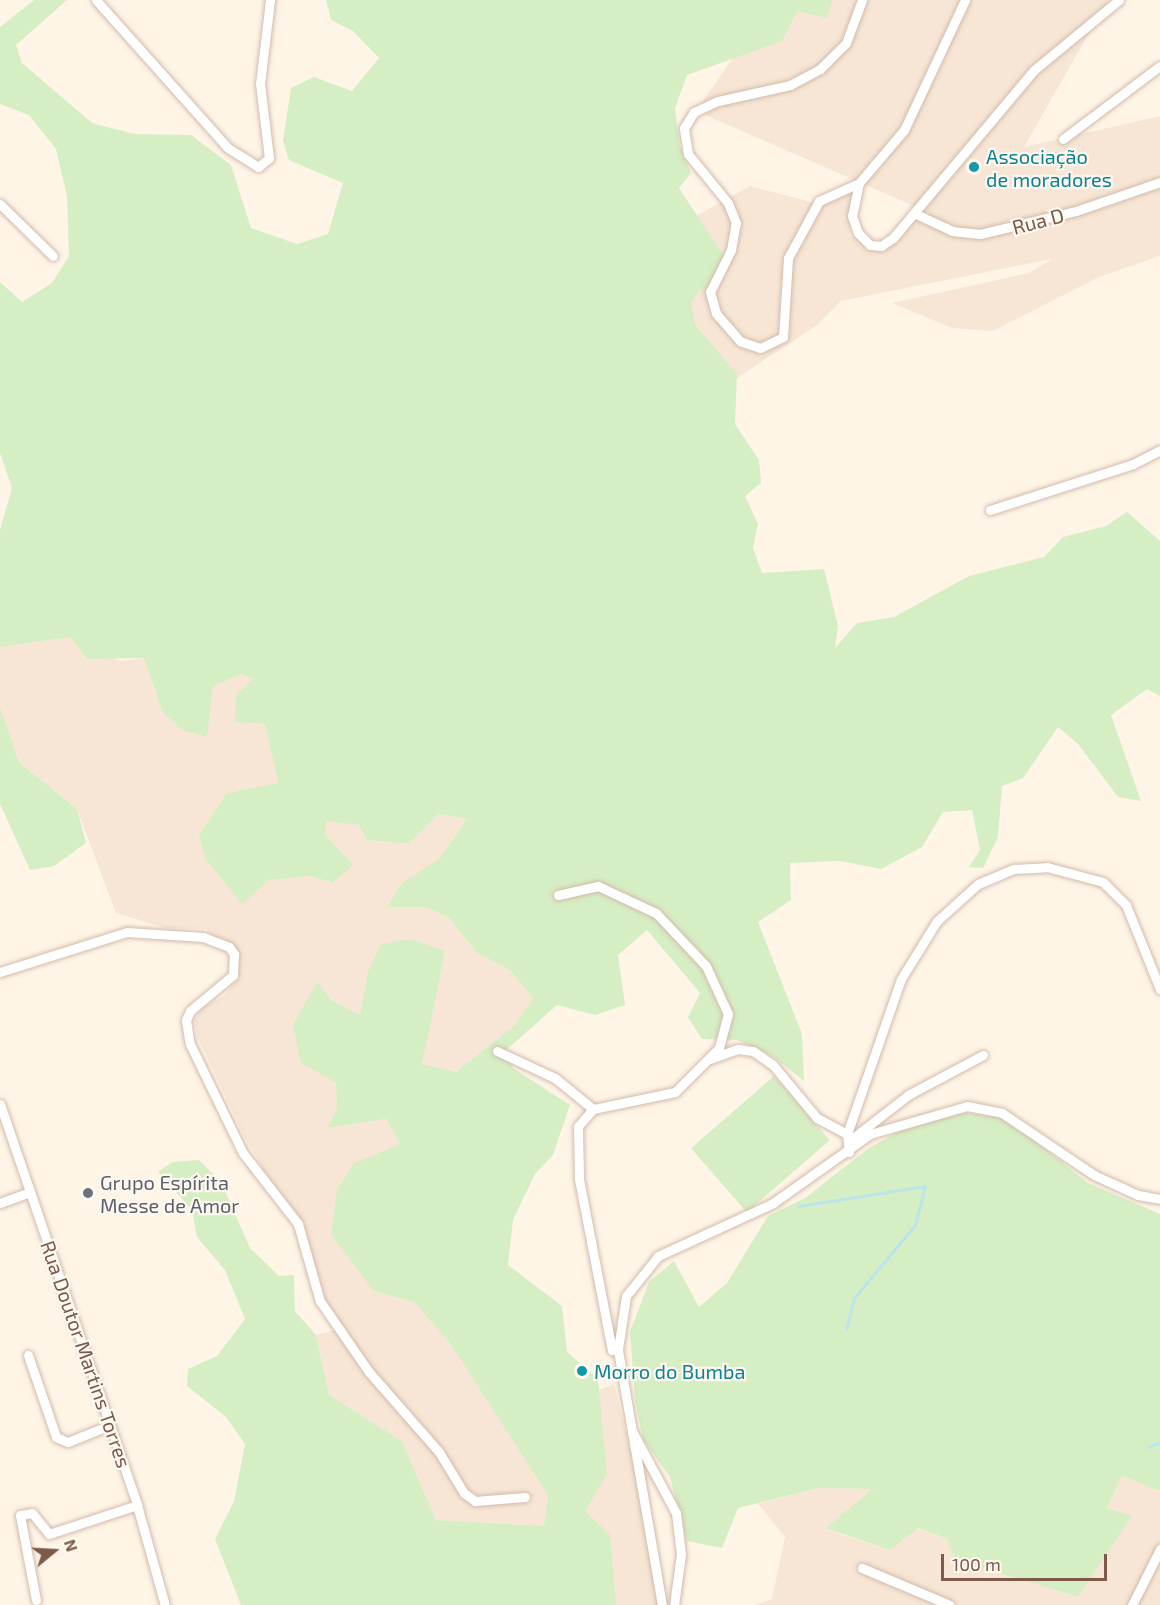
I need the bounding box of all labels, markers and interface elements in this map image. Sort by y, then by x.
place label: Associação de moradores [986,144,1112,191]
marker: Associação de moradores [967,160,981,174]
street label: Rua D [1010,203,1066,239]
place label: Grupo Espírita Messe de Amor [100,1170,240,1217]
marker: Grupo Espírita Messe de Amor [81,1186,95,1200]
street label: Rua Doutor Martins Torres [36,1237,136,1471]
place label: Morro do Bumba [594,1359,745,1383]
marker: Morro do Bumba [575,1364,589,1378]
north arrow [24,1521,84,1581]
text: N [61,1537,82,1554]
scale bar [944,1542,1110,1580]
text: 100 m [952,1553,1001,1575]

